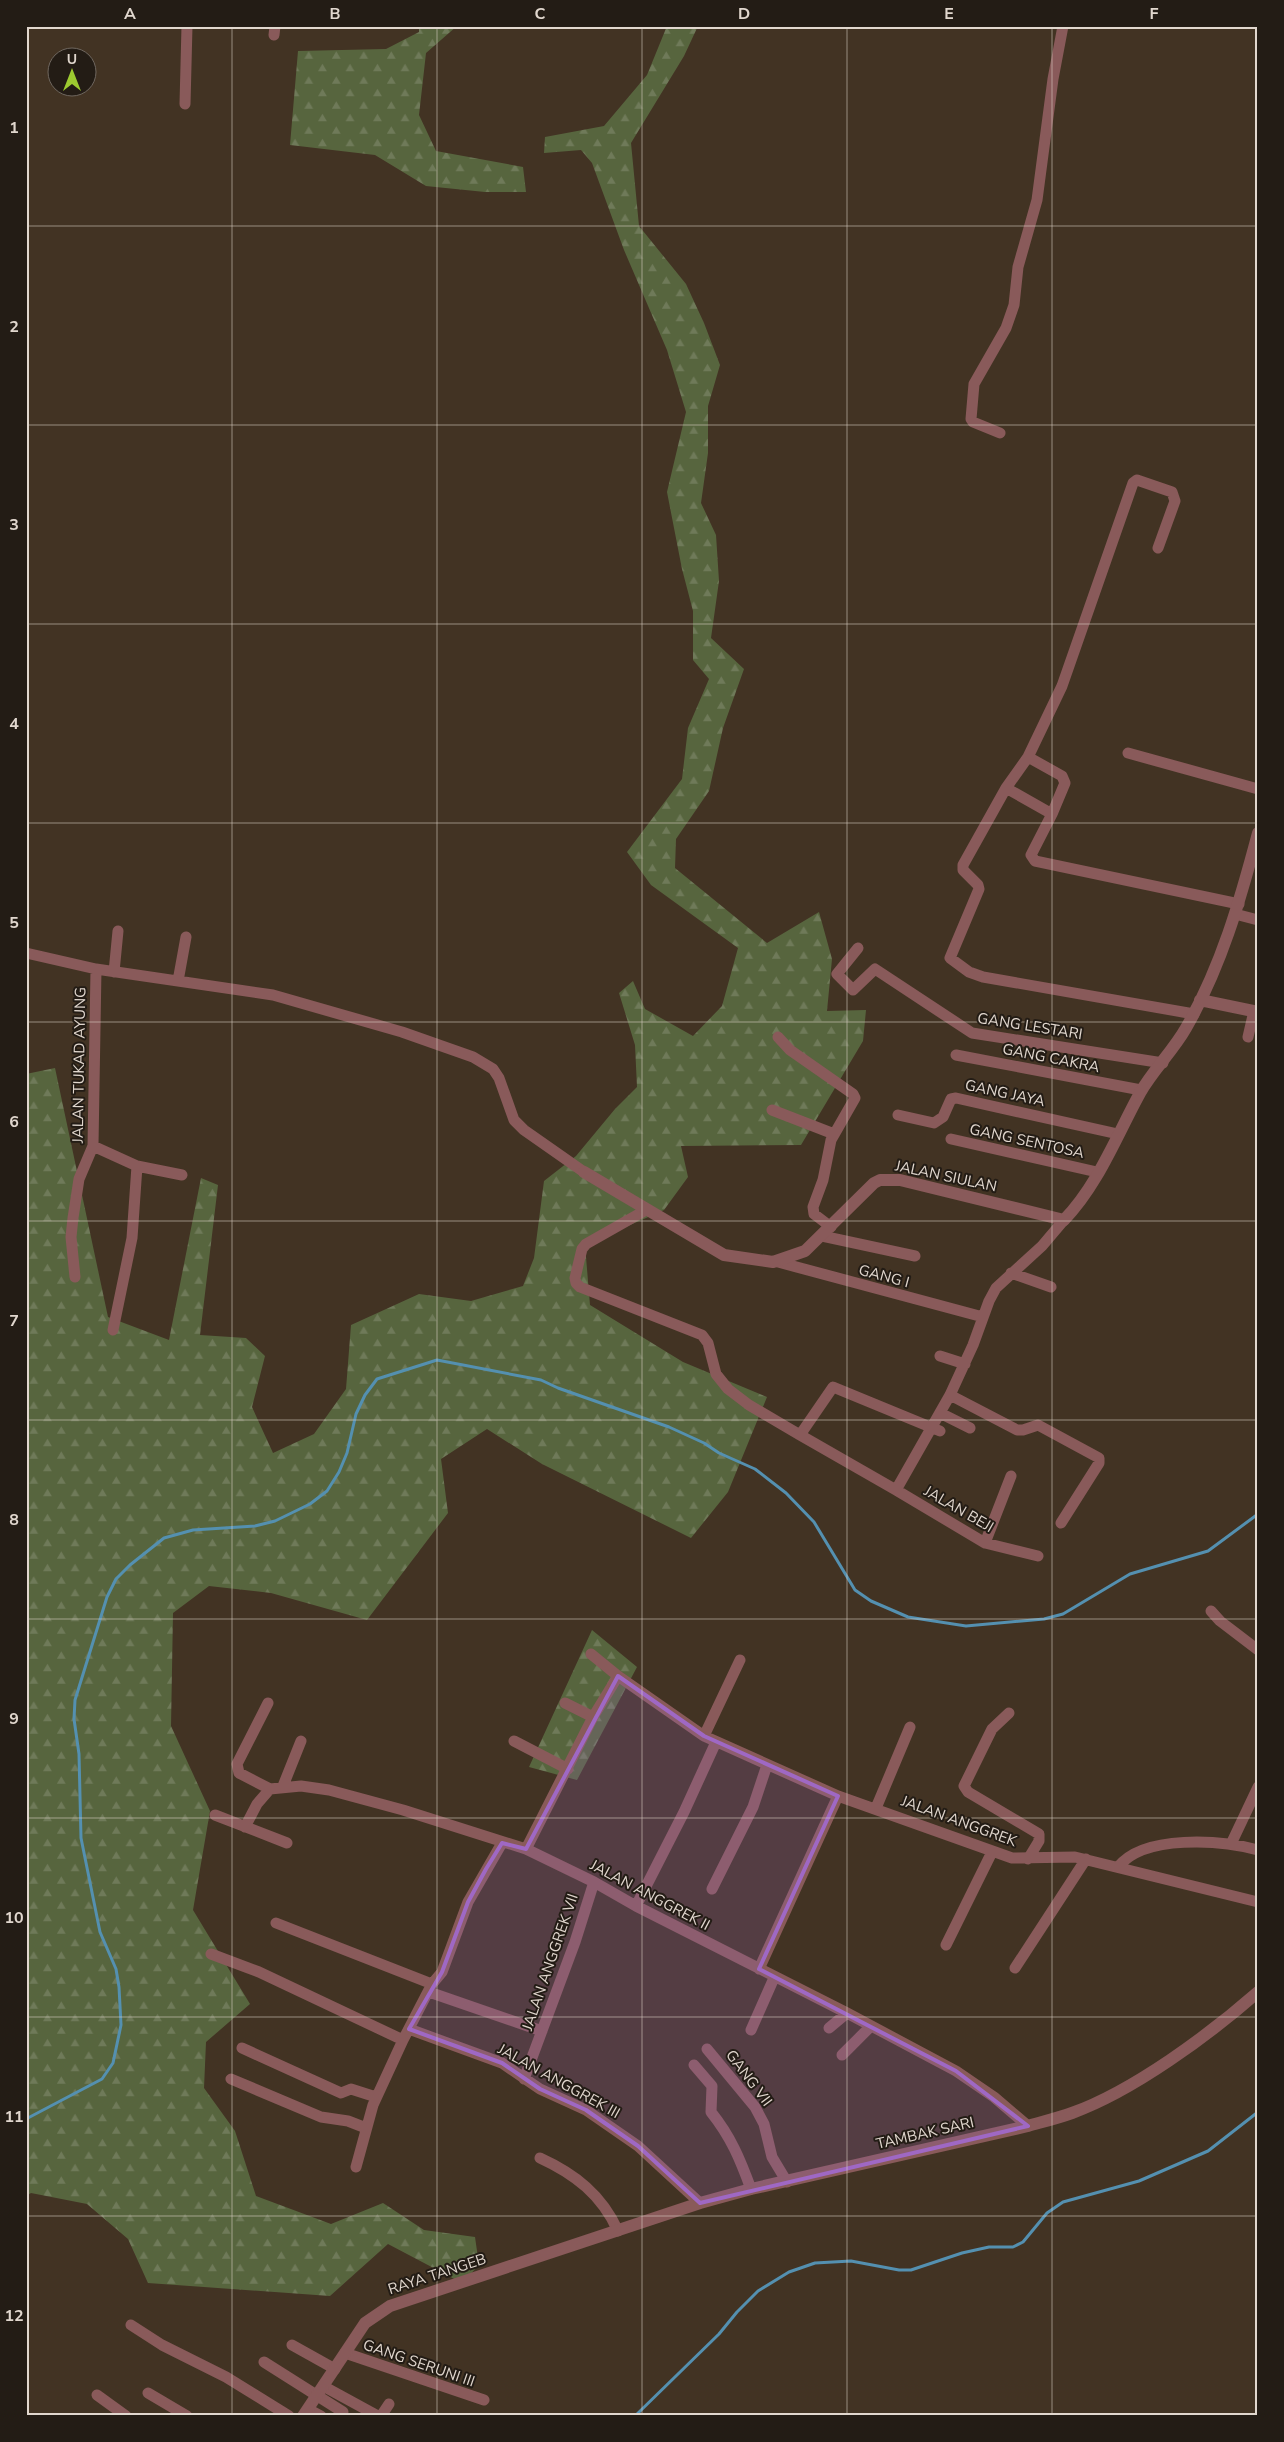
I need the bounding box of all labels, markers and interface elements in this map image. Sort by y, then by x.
text: A [124,3,136,25]
text: B [329,3,341,25]
text: C [535,3,546,25]
text: D [738,3,750,25]
text: E [944,3,954,25]
text: F [1150,3,1159,25]
north arrow [48,48,98,98]
text: U [67,50,77,69]
text: 1 [9,117,19,139]
text: 2 [9,316,19,338]
text: 3 [9,514,19,536]
text: 4 [9,713,19,735]
text: 5 [9,912,19,934]
street label: JALAN TUKAD AYUNG [68,987,90,1144]
street label: GANG LESTARI [976,1008,1084,1044]
street label: GANG CAKRA [1001,1039,1101,1077]
street label: GANG JAYA [963,1075,1047,1111]
text: 6 [9,1111,19,1133]
street label: GANG SENTOSA [968,1119,1086,1163]
street label: JALAN SIULAN [892,1155,999,1197]
street label: GANG I [857,1260,911,1292]
text: 7 [9,1310,19,1332]
street label: JALAN BEJI [920,1481,997,1537]
text: 8 [9,1509,19,1531]
text: 9 [9,1708,19,1730]
street label: JALAN ANGGREK [898,1790,1020,1851]
street label: JALAN ANGGREK II [586,1854,713,1935]
street label: JALAN ANGGREK VII [517,1891,583,2034]
text: 10 [4,1907,24,1929]
street label: JALAN ANGGREK III [493,2039,624,2123]
street label: GANG VII [721,2046,777,2110]
text: 11 [4,2106,24,2128]
street label: TAMBAK SARI [874,2112,976,2154]
street label: RAYA TANGEB [385,2249,489,2299]
text: 12 [4,2305,24,2327]
street label: GANG SERUNI III [360,2335,478,2391]

